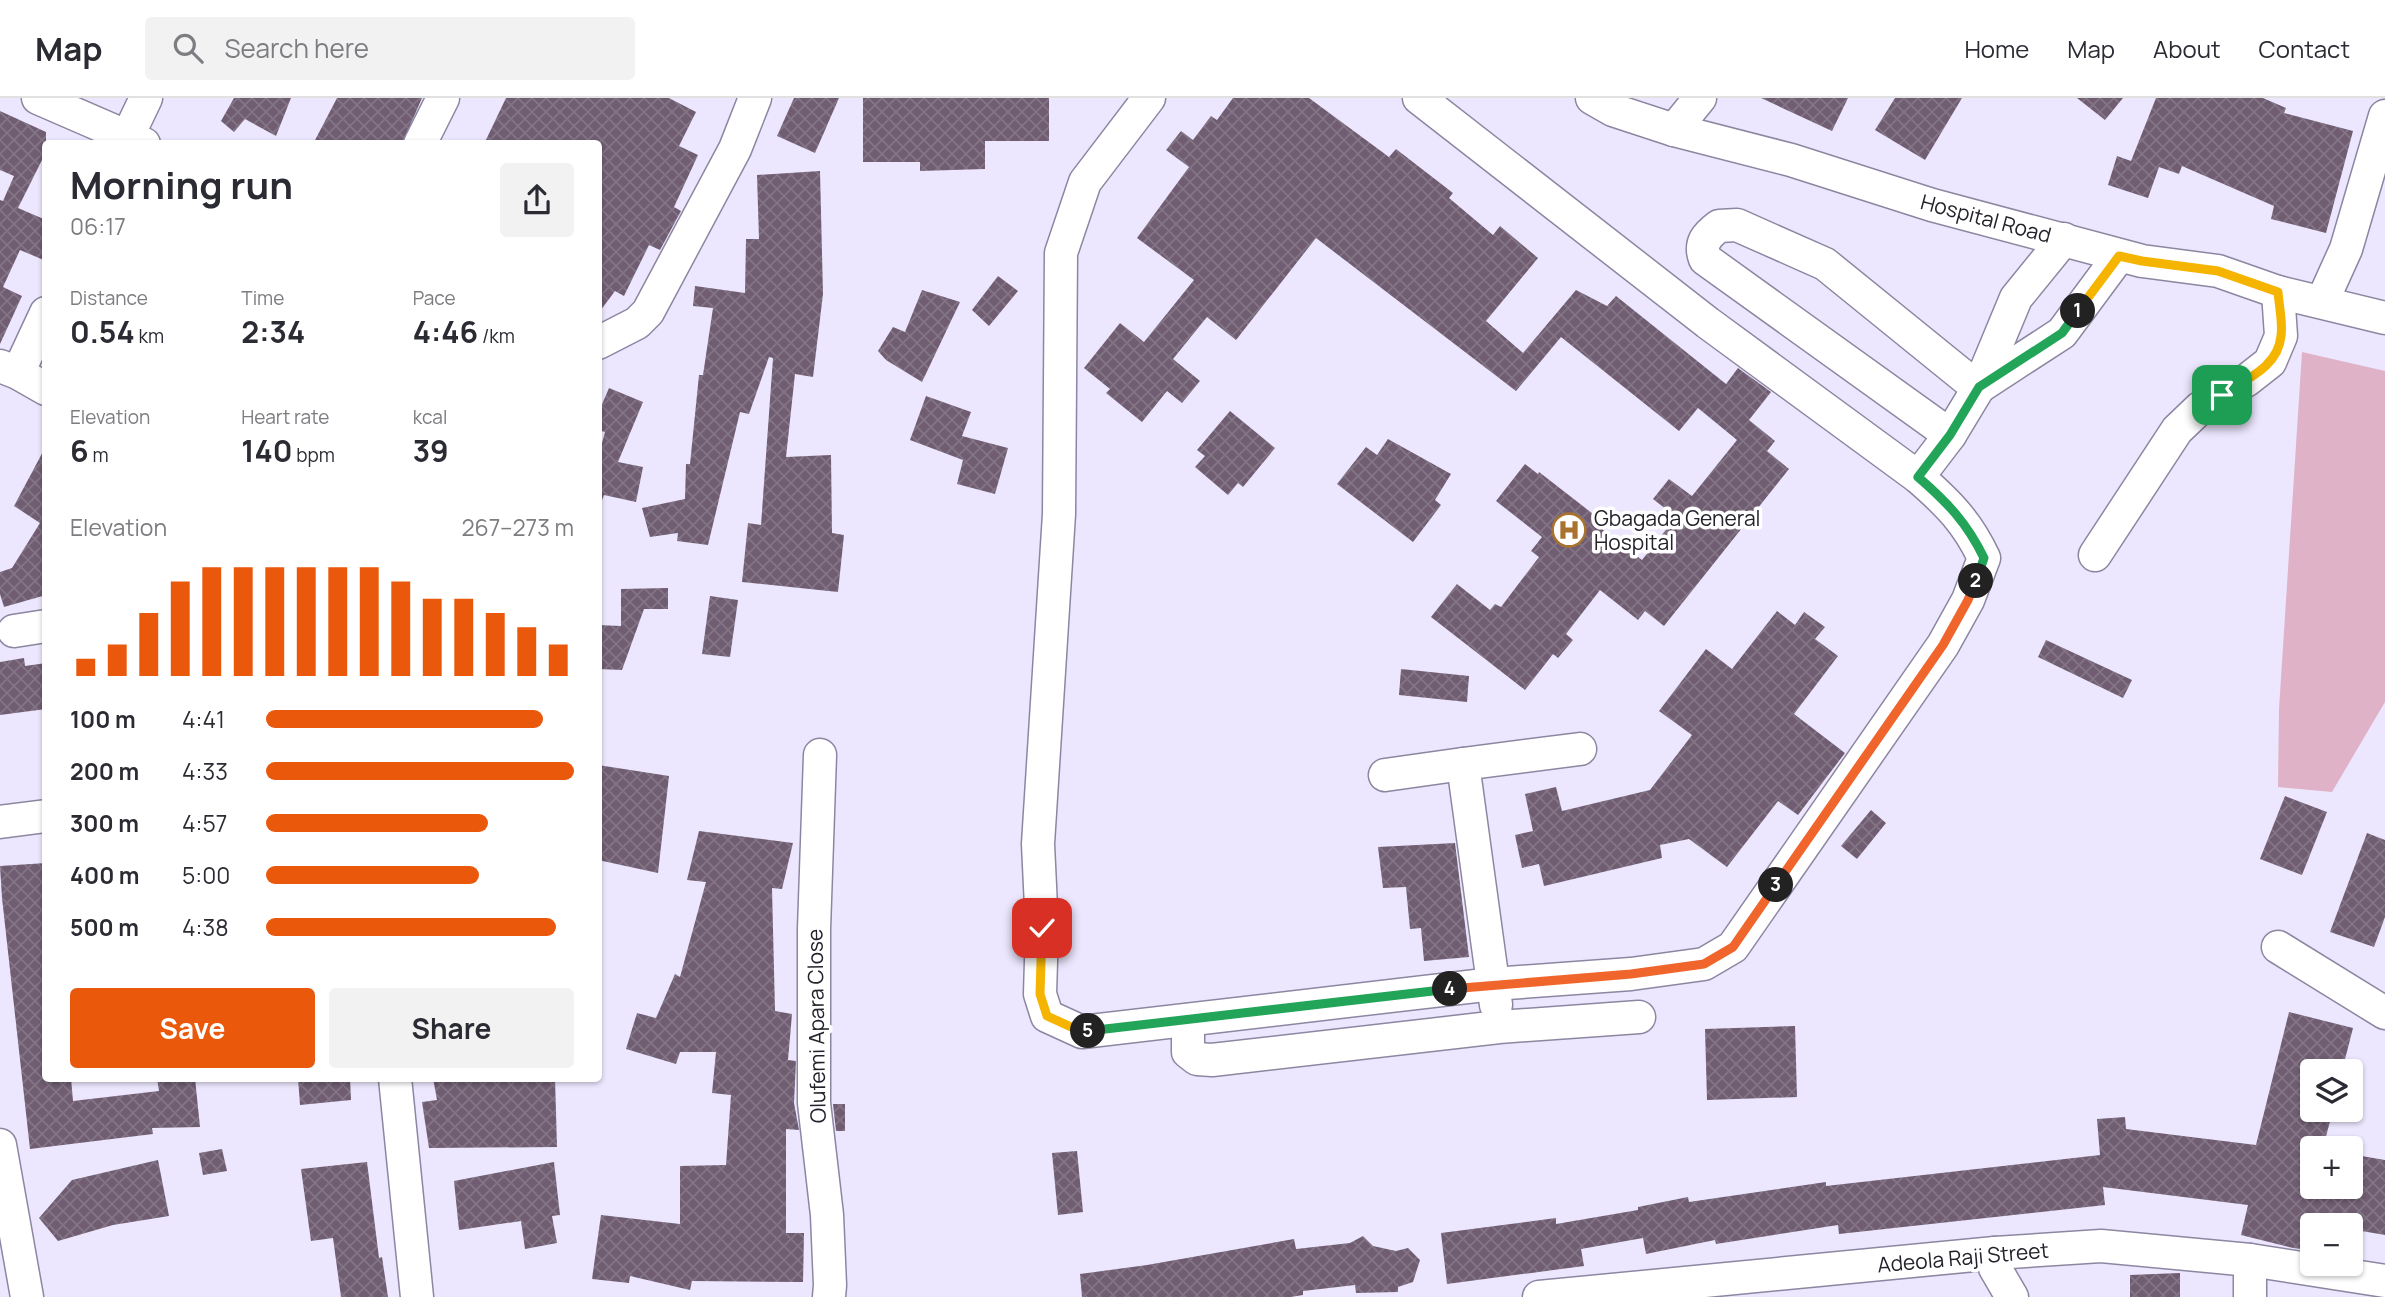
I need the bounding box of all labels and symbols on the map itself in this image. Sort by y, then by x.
street label: Hospital Road [1918,187,2054,249]
pin: 1 [2060,294,2096,328]
pin [2192,365,2252,425]
place label: Gbagada General Hospital [1594,504,1760,556]
hospital icon: Gbagada General Hospital [1550,511,1588,549]
pin: 2 [1958,564,1994,598]
pin: 3 [1758,868,1794,902]
pin [1012,898,1072,958]
street label: Olufemi Apara Close [800,929,832,1123]
pin: 4 [1432,972,1468,1006]
pin: 5 [1070,1014,1106,1048]
street label: Adeola Raji Street [1876,1236,2050,1278]

